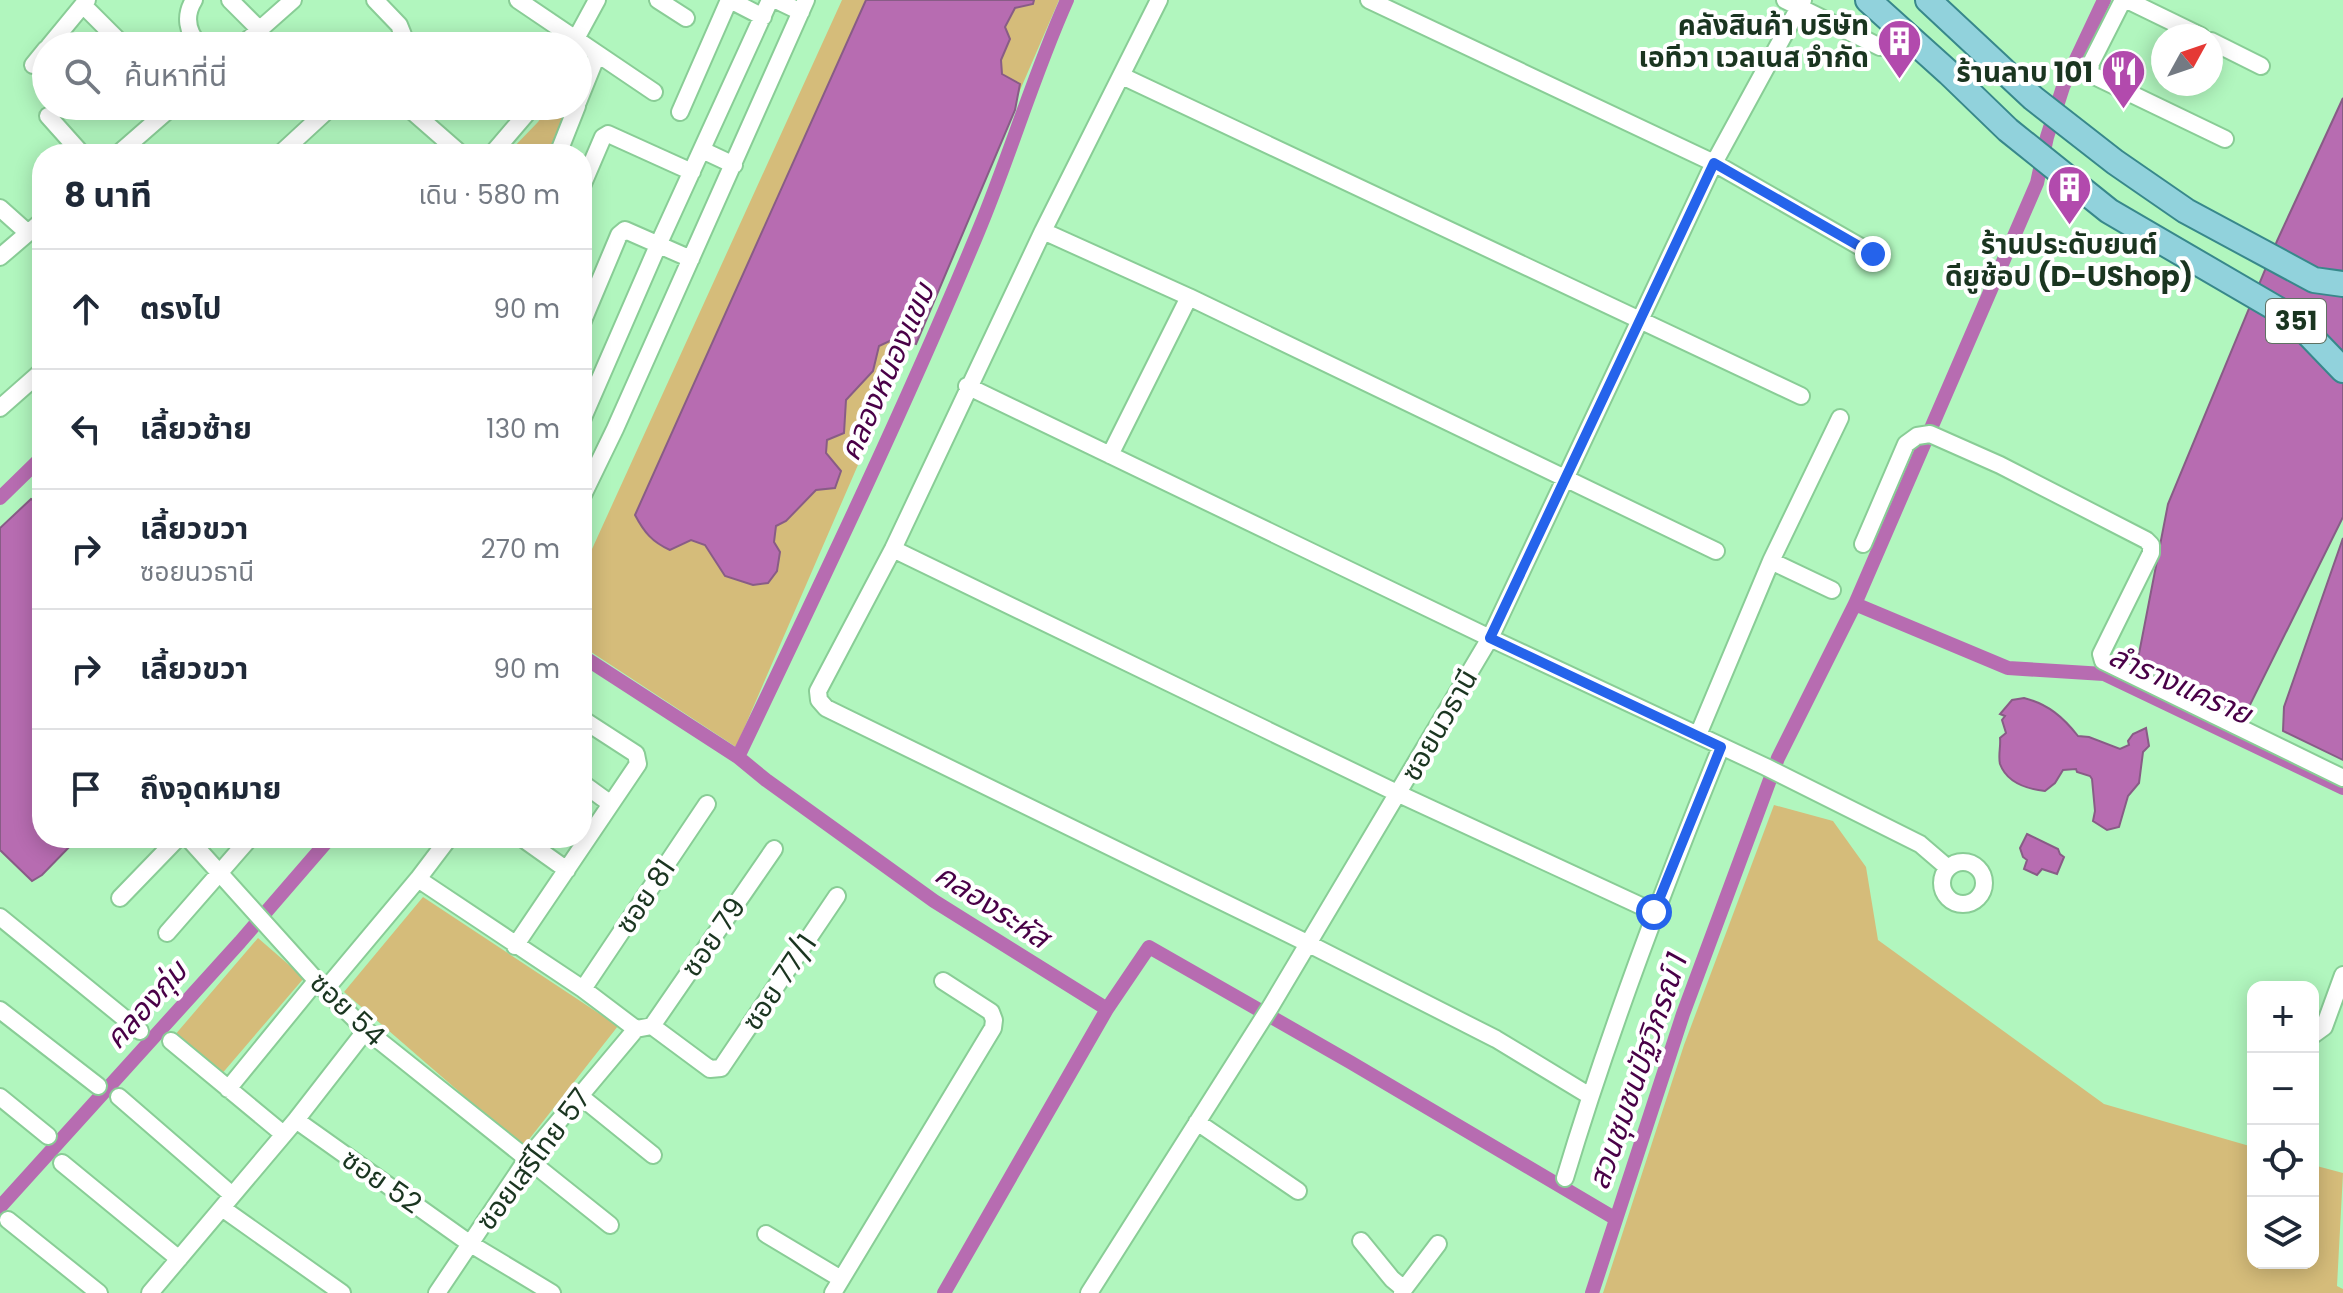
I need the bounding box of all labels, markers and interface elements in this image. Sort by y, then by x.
place label: คลังสินค้า บริษัท เอทีวา เวลเนส จำกัด [1639,6,1869,77]
building icon: คลังสินค้า บริษัท เอทีวา เวลเนส จำกัด [1876,17,1924,80]
north arrow [2151,24,2223,96]
search box [32,32,592,120]
restaurant icon: ร้านลาบ 101 [2100,48,2148,111]
place label: ร้านลาบ 101 [1956,53,2093,92]
icon: search [60,54,104,98]
text: ค้นหาที่นี่ [124,54,227,97]
building icon: ร้านประดับยนต์ ดียูช้อป (D-UShop) [2045,163,2093,226]
text: 8 นาที [64,171,152,219]
text: เดิน · 580 m [418,177,560,213]
place label: ร้านประดับยนต์ ดียูช้อป (D-UShop) [1945,225,2193,296]
route end [1855,236,1891,272]
water label: คลองหนองแขม [828,274,946,467]
icon: ahead [64,287,108,331]
text: ตรงไป [140,287,222,330]
text: 90 m [494,291,560,327]
road number: 351 [2266,299,2326,343]
icon: left [64,407,108,451]
text: เลี้ยวซ้าย [140,407,252,450]
text: 130 m [486,411,560,447]
text: เลี้ยวขวา [140,507,248,550]
icon: right [64,527,108,571]
text: 270 m [481,531,560,567]
text: ซอยนวธานี [140,554,254,590]
water label: ลำรางแคราย [2102,634,2260,736]
icon: right [64,647,108,691]
text: เลี้ยวขวา [140,647,248,690]
text: 90 m [494,651,560,687]
street label: ซอยนวธานี [1392,662,1487,788]
icon: arrive [64,767,108,811]
text: ถึงจุดหมาย [140,767,281,810]
street label: ซอย 81 [606,851,685,941]
water label: คลองระหัส [927,853,1061,961]
street label: ซอย 79 [672,890,755,985]
route start [1636,894,1672,930]
street label: ซอย 77/1 [733,926,826,1038]
water label: สวนชุมชนปัฐวิกรณ์ 1 [1577,947,1698,1195]
water label: คลองกุ่ม [94,949,199,1058]
street label: ซอย 54 [301,964,394,1055]
map controls [2247,981,2319,1269]
button: + [2247,981,2319,1053]
button: − [2247,1053,2319,1125]
street label: ซอยเสรีไทย 57 [467,1080,600,1238]
button: locate [2247,1125,2319,1197]
street label: ซอย 52 [334,1140,430,1223]
button: layers [2247,1197,2319,1269]

